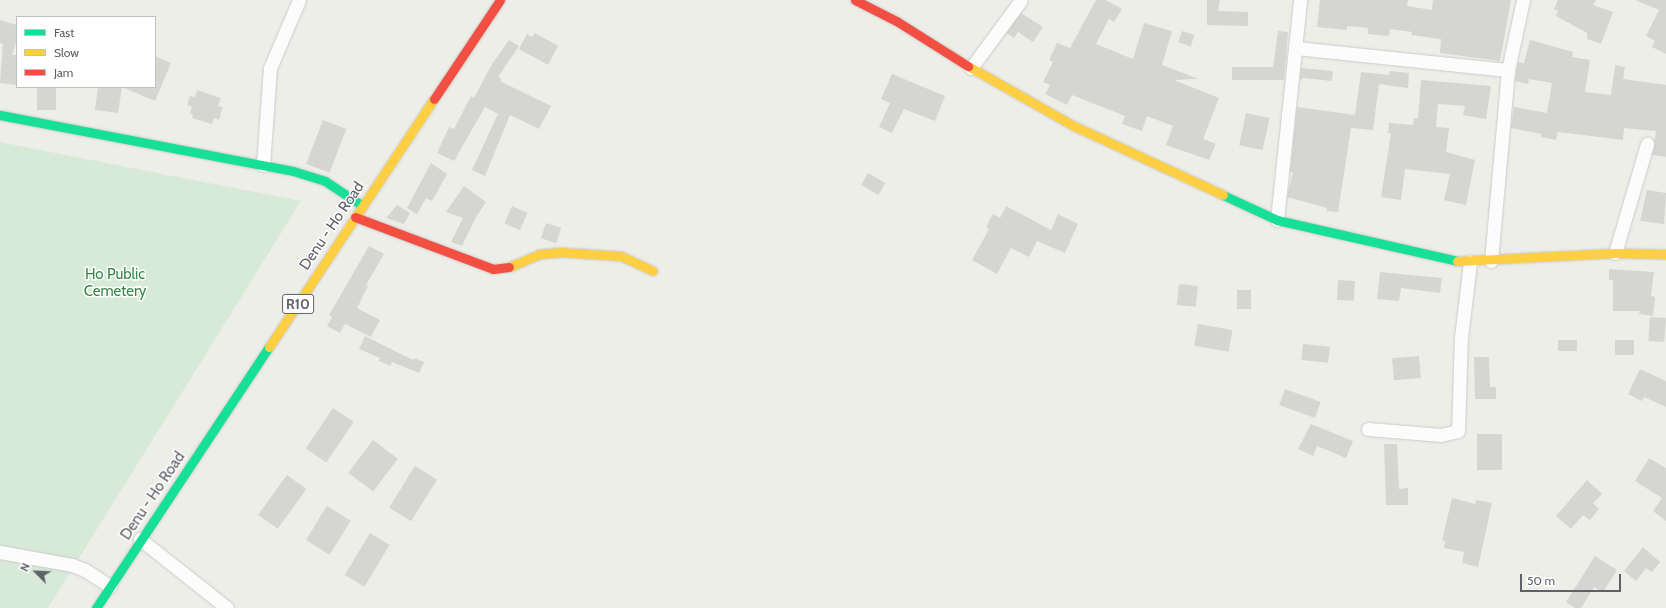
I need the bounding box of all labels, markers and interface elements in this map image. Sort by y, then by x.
legend [16,16,156,88]
text: Fast [54,25,74,40]
text: Slow [54,45,79,60]
text: Jam [54,65,73,80]
street label: Denu - Ho Road [296,179,368,273]
park label: Ho Public Cemetery [84,265,146,300]
road number: R10 [282,292,314,316]
street label: Denu - Ho Road [117,449,189,543]
north arrow [16,552,56,592]
text: N [17,561,33,574]
scale bar [1522,566,1623,592]
text: 50 m [1527,573,1555,588]

